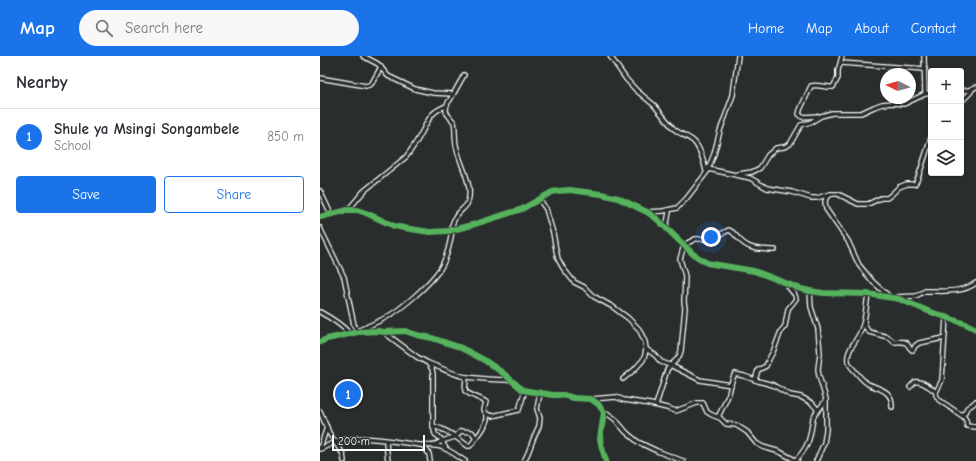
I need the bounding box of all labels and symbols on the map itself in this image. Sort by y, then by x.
north arrow [880,68,916,104]
your location [701,227,721,247]
pin: 1 [335,379,361,409]
scale bar [332,433,425,452]

